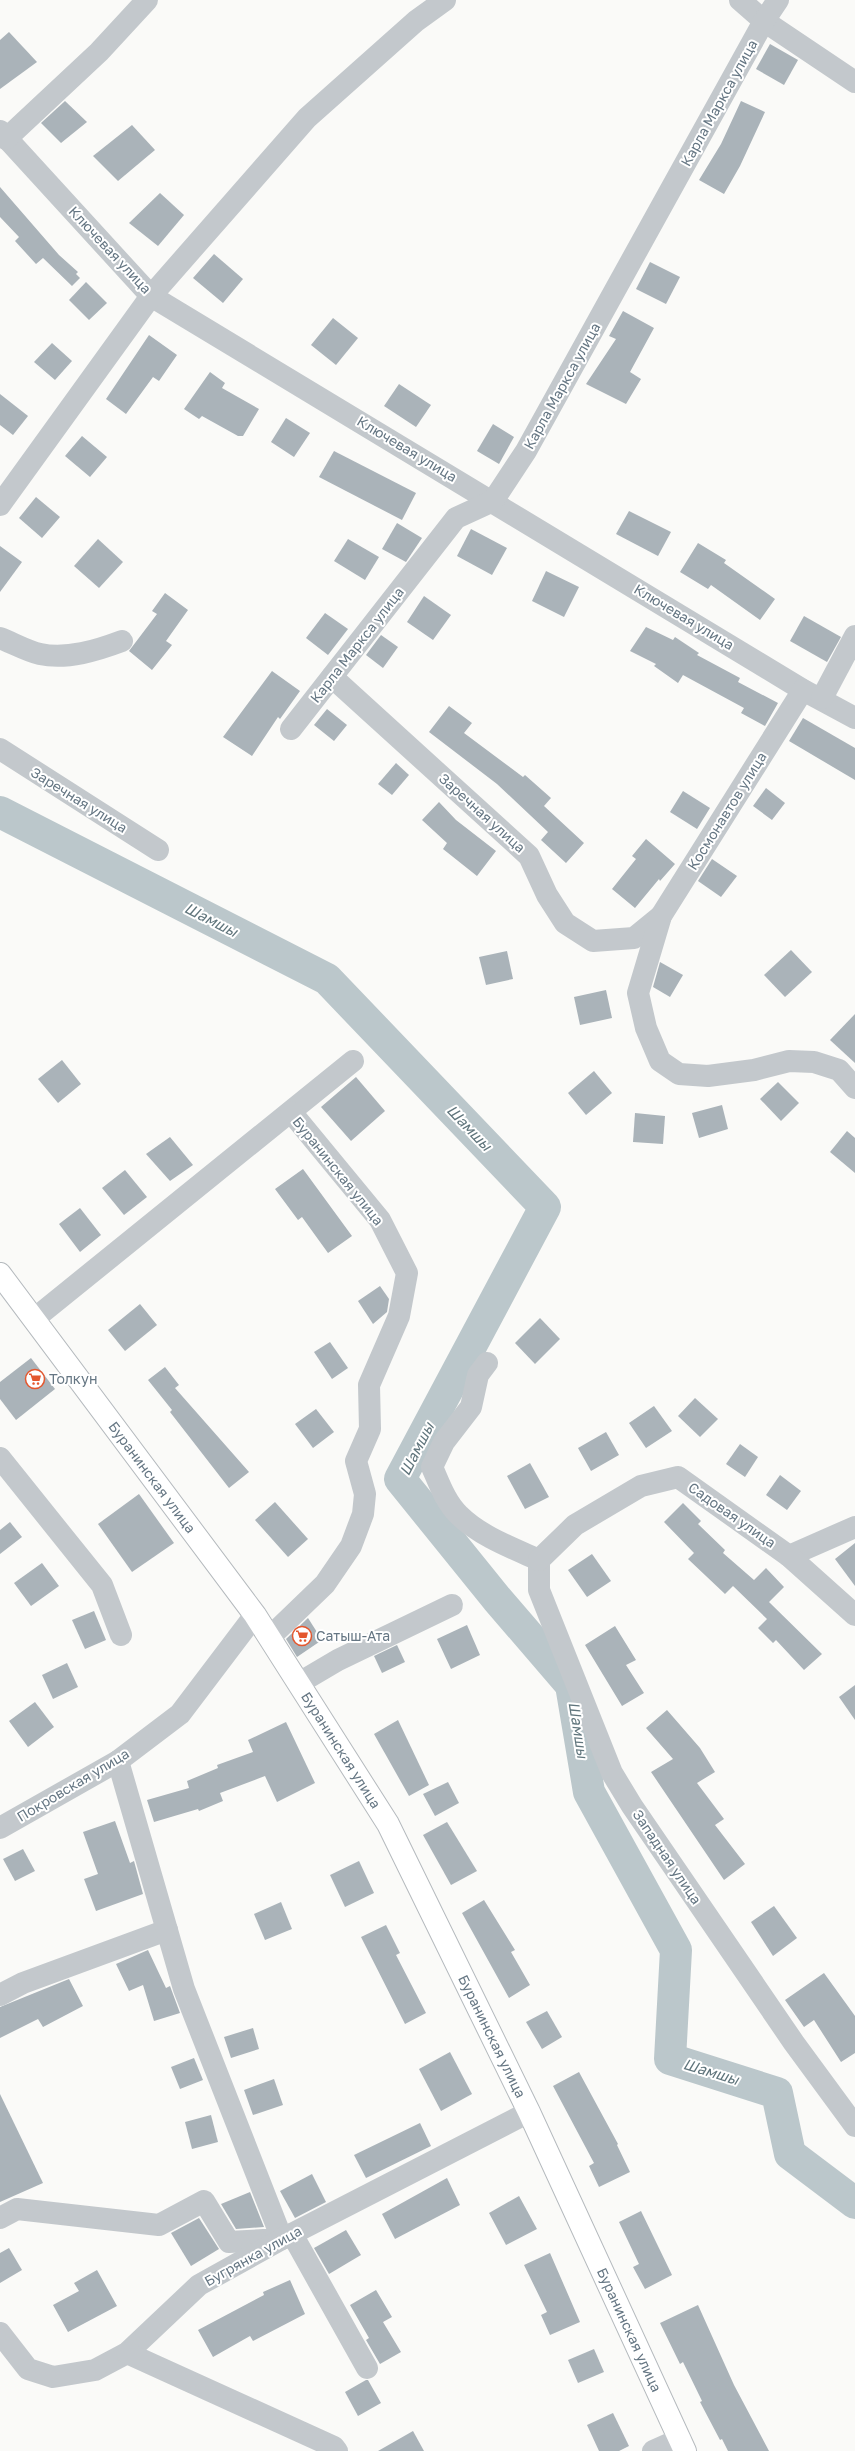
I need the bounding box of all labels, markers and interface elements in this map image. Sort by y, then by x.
street label: Карла Маркса улица [677,37,760,169]
street label: Ключевая улица [65,202,155,297]
street label: Карла Маркса улица [520,320,603,452]
street label: Ключевая улица [354,412,460,485]
street label: Ключевая улица [631,580,737,653]
street label: Карла Маркса улица [306,583,407,706]
street label: Космонавтов улица [683,749,770,873]
street label: Заречная улица [28,763,131,836]
street label: Заречная улица [436,769,529,856]
water label: Шамшы [182,898,242,941]
water label: Шамшы [443,1101,497,1155]
street label: Буранинская улица [289,1113,387,1228]
supermarket icon: Толкун [24,1368,46,1390]
place label: Толкун [49,1370,97,1387]
street label: Буранинская улица [105,1418,200,1536]
water label: Шамшы [395,1418,438,1478]
street label: Садовая улица [685,1478,779,1551]
supermarket icon: Сатыш-Ата [291,1625,313,1647]
place label: Сатыш-Ата [316,1627,390,1644]
street label: Буранинская улица [298,1688,385,1811]
water label: Шамшы [566,1700,592,1760]
street label: Покровская улица [14,1744,132,1825]
street label: Западная улица [629,1806,705,1907]
street label: Буранинская улица [455,1972,530,2101]
water label: Шамшы [681,2054,742,2088]
street label: Бугрянка улица [201,2222,304,2289]
street label: Буранинская улица [594,2265,666,2394]

